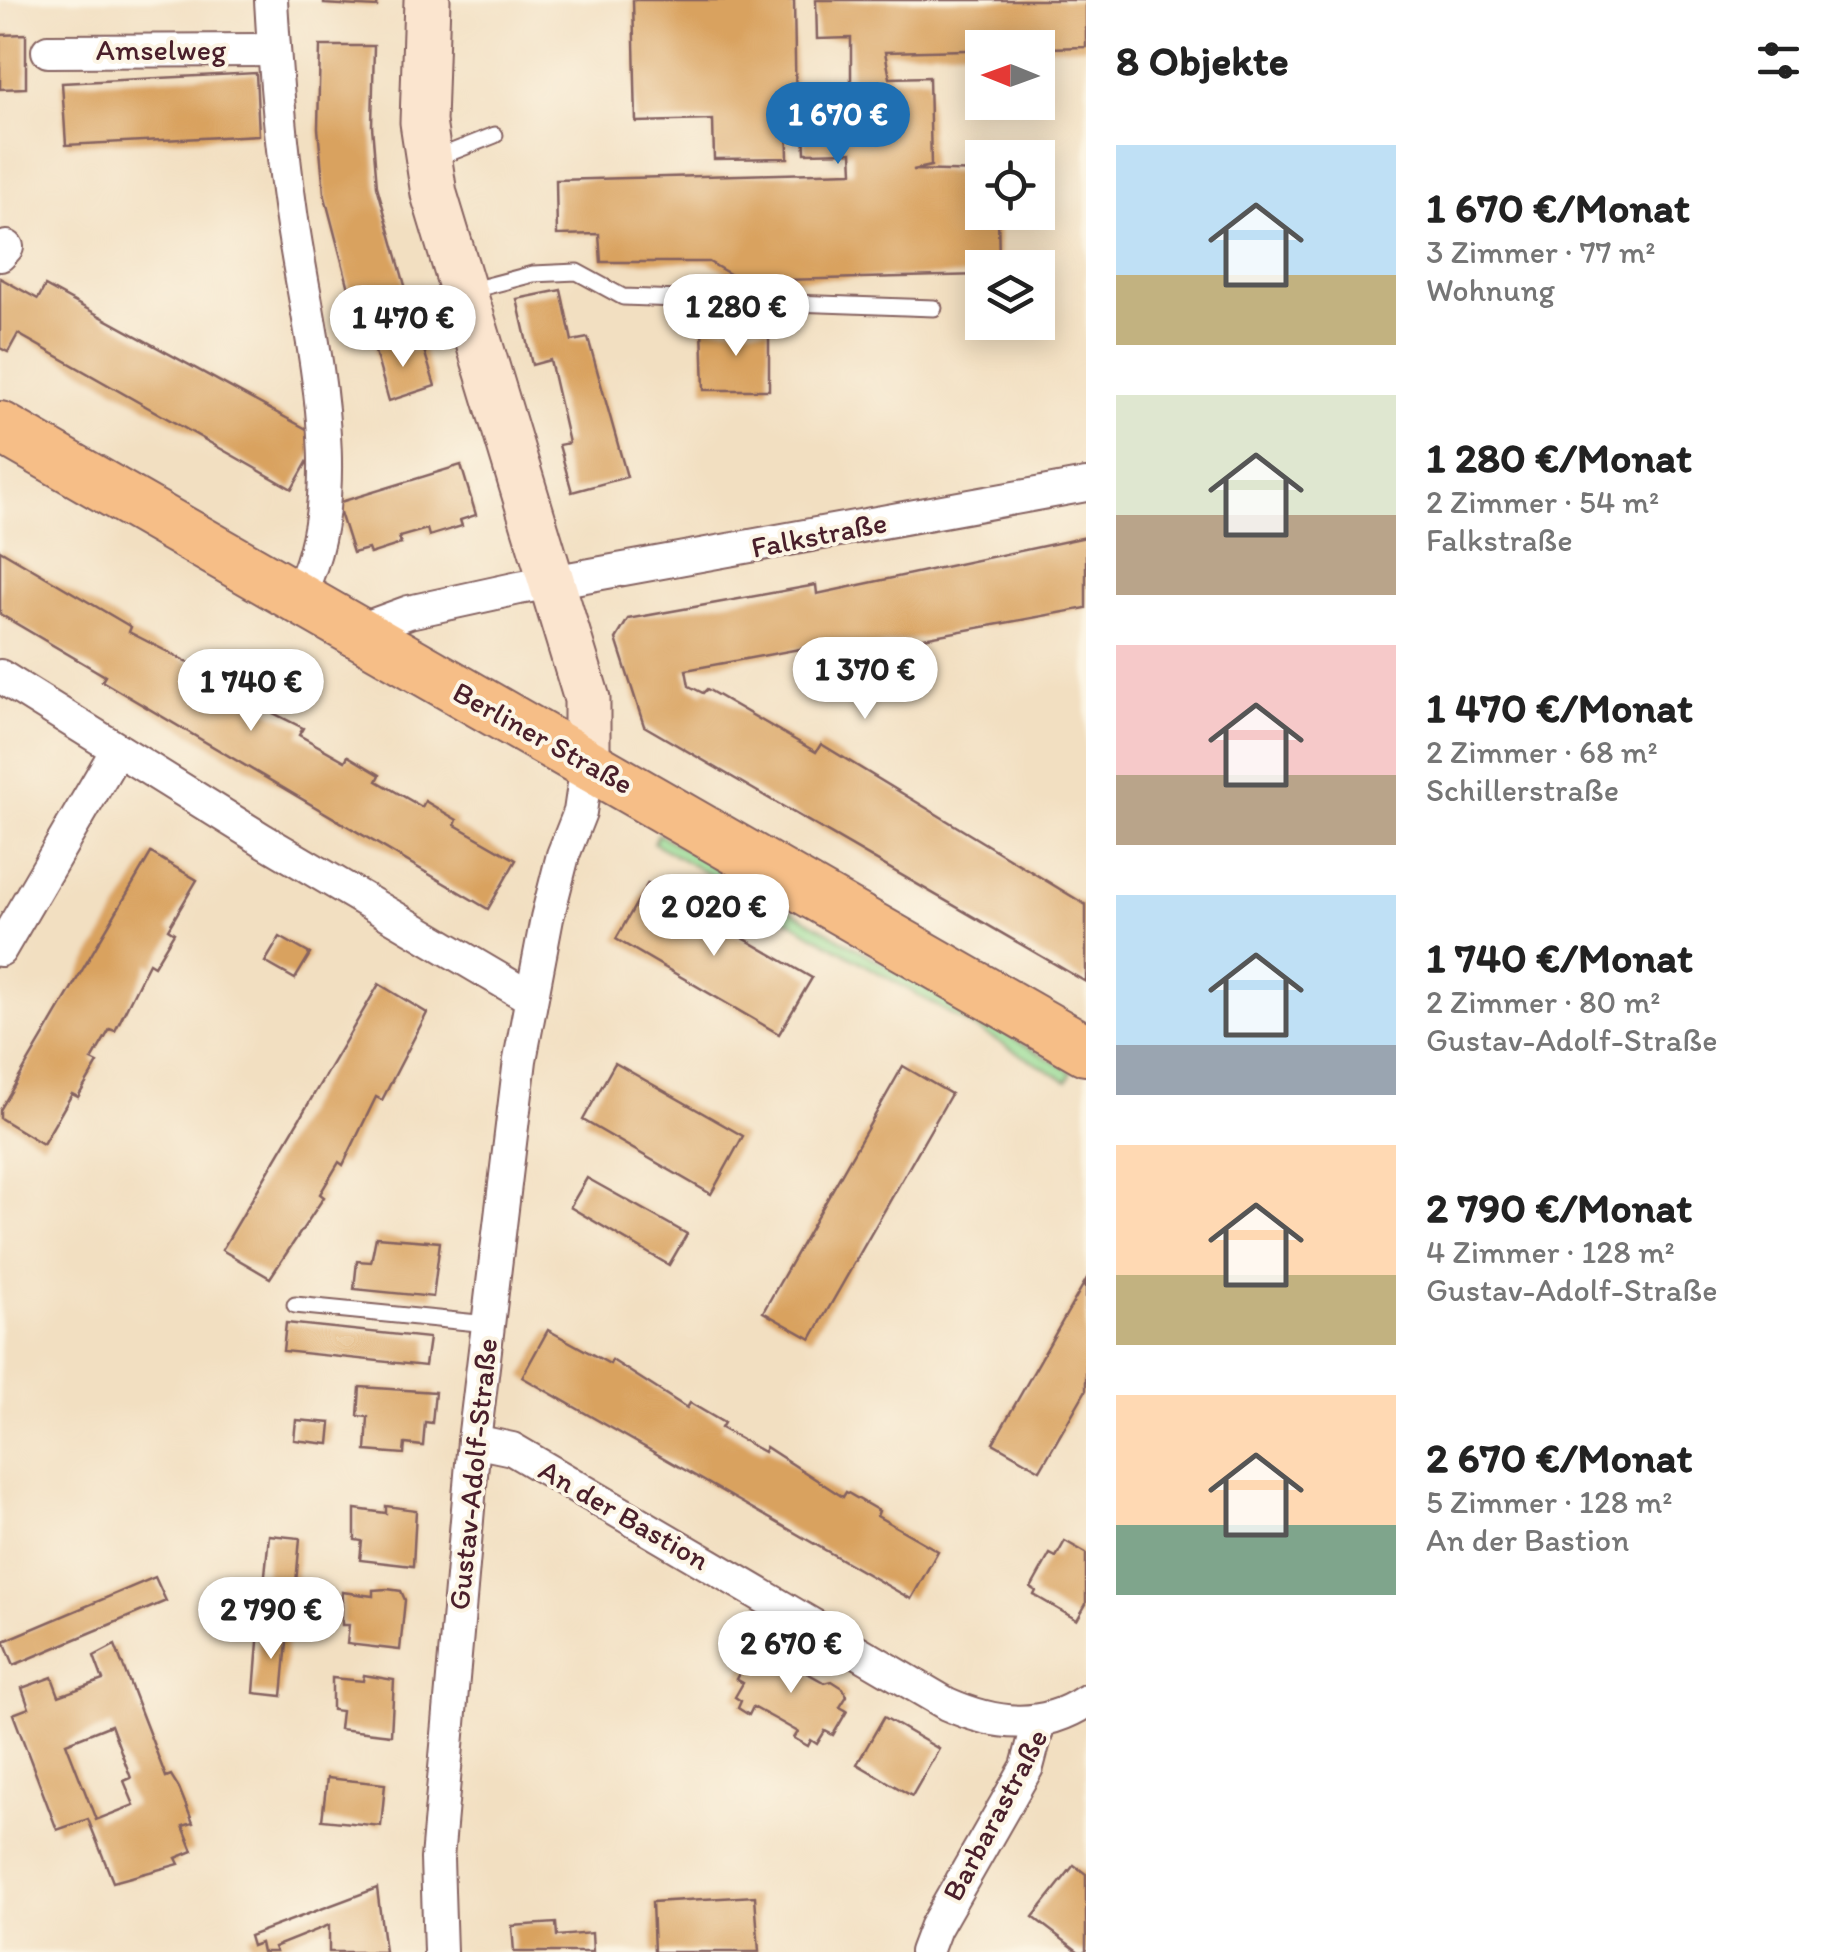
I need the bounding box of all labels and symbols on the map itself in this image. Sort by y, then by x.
north arrow [965,30,1055,120]
street label: Amselweg [96,31,227,68]
pin: 1 670 € [746,82,930,167]
pin: 1 280 € [644,274,828,359]
pin: 1 470 € [311,285,495,370]
street label: Falkstraße [748,503,890,566]
pin: 1 370 € [773,637,957,722]
pin: 1 740 € [159,649,343,734]
street label: Berliner Straße [447,673,640,802]
pin: 2 020 € [622,874,806,959]
street label: Gustav-Adolf-Straße [440,1336,505,1612]
street label: An der Bastion [532,1451,716,1578]
pin: 2 790 € [179,1577,363,1662]
pin: 2 670 € [699,1611,883,1696]
street label: Barbarastraße [934,1722,1055,1907]

